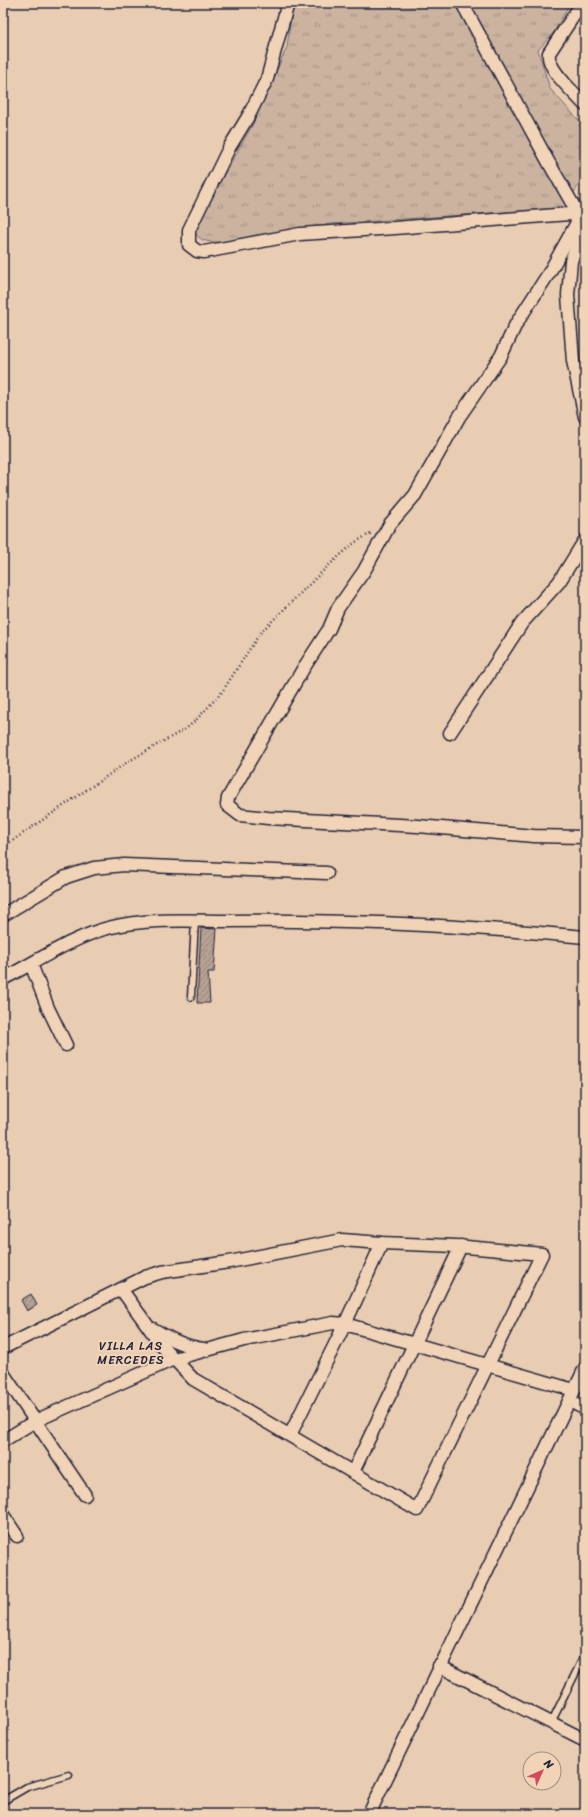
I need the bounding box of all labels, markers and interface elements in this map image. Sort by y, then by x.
district label: VILLA LAS MERCEDES [97,1335,165,1371]
north arrow [522,1751,562,1791]
text: N [539,1754,558,1774]

